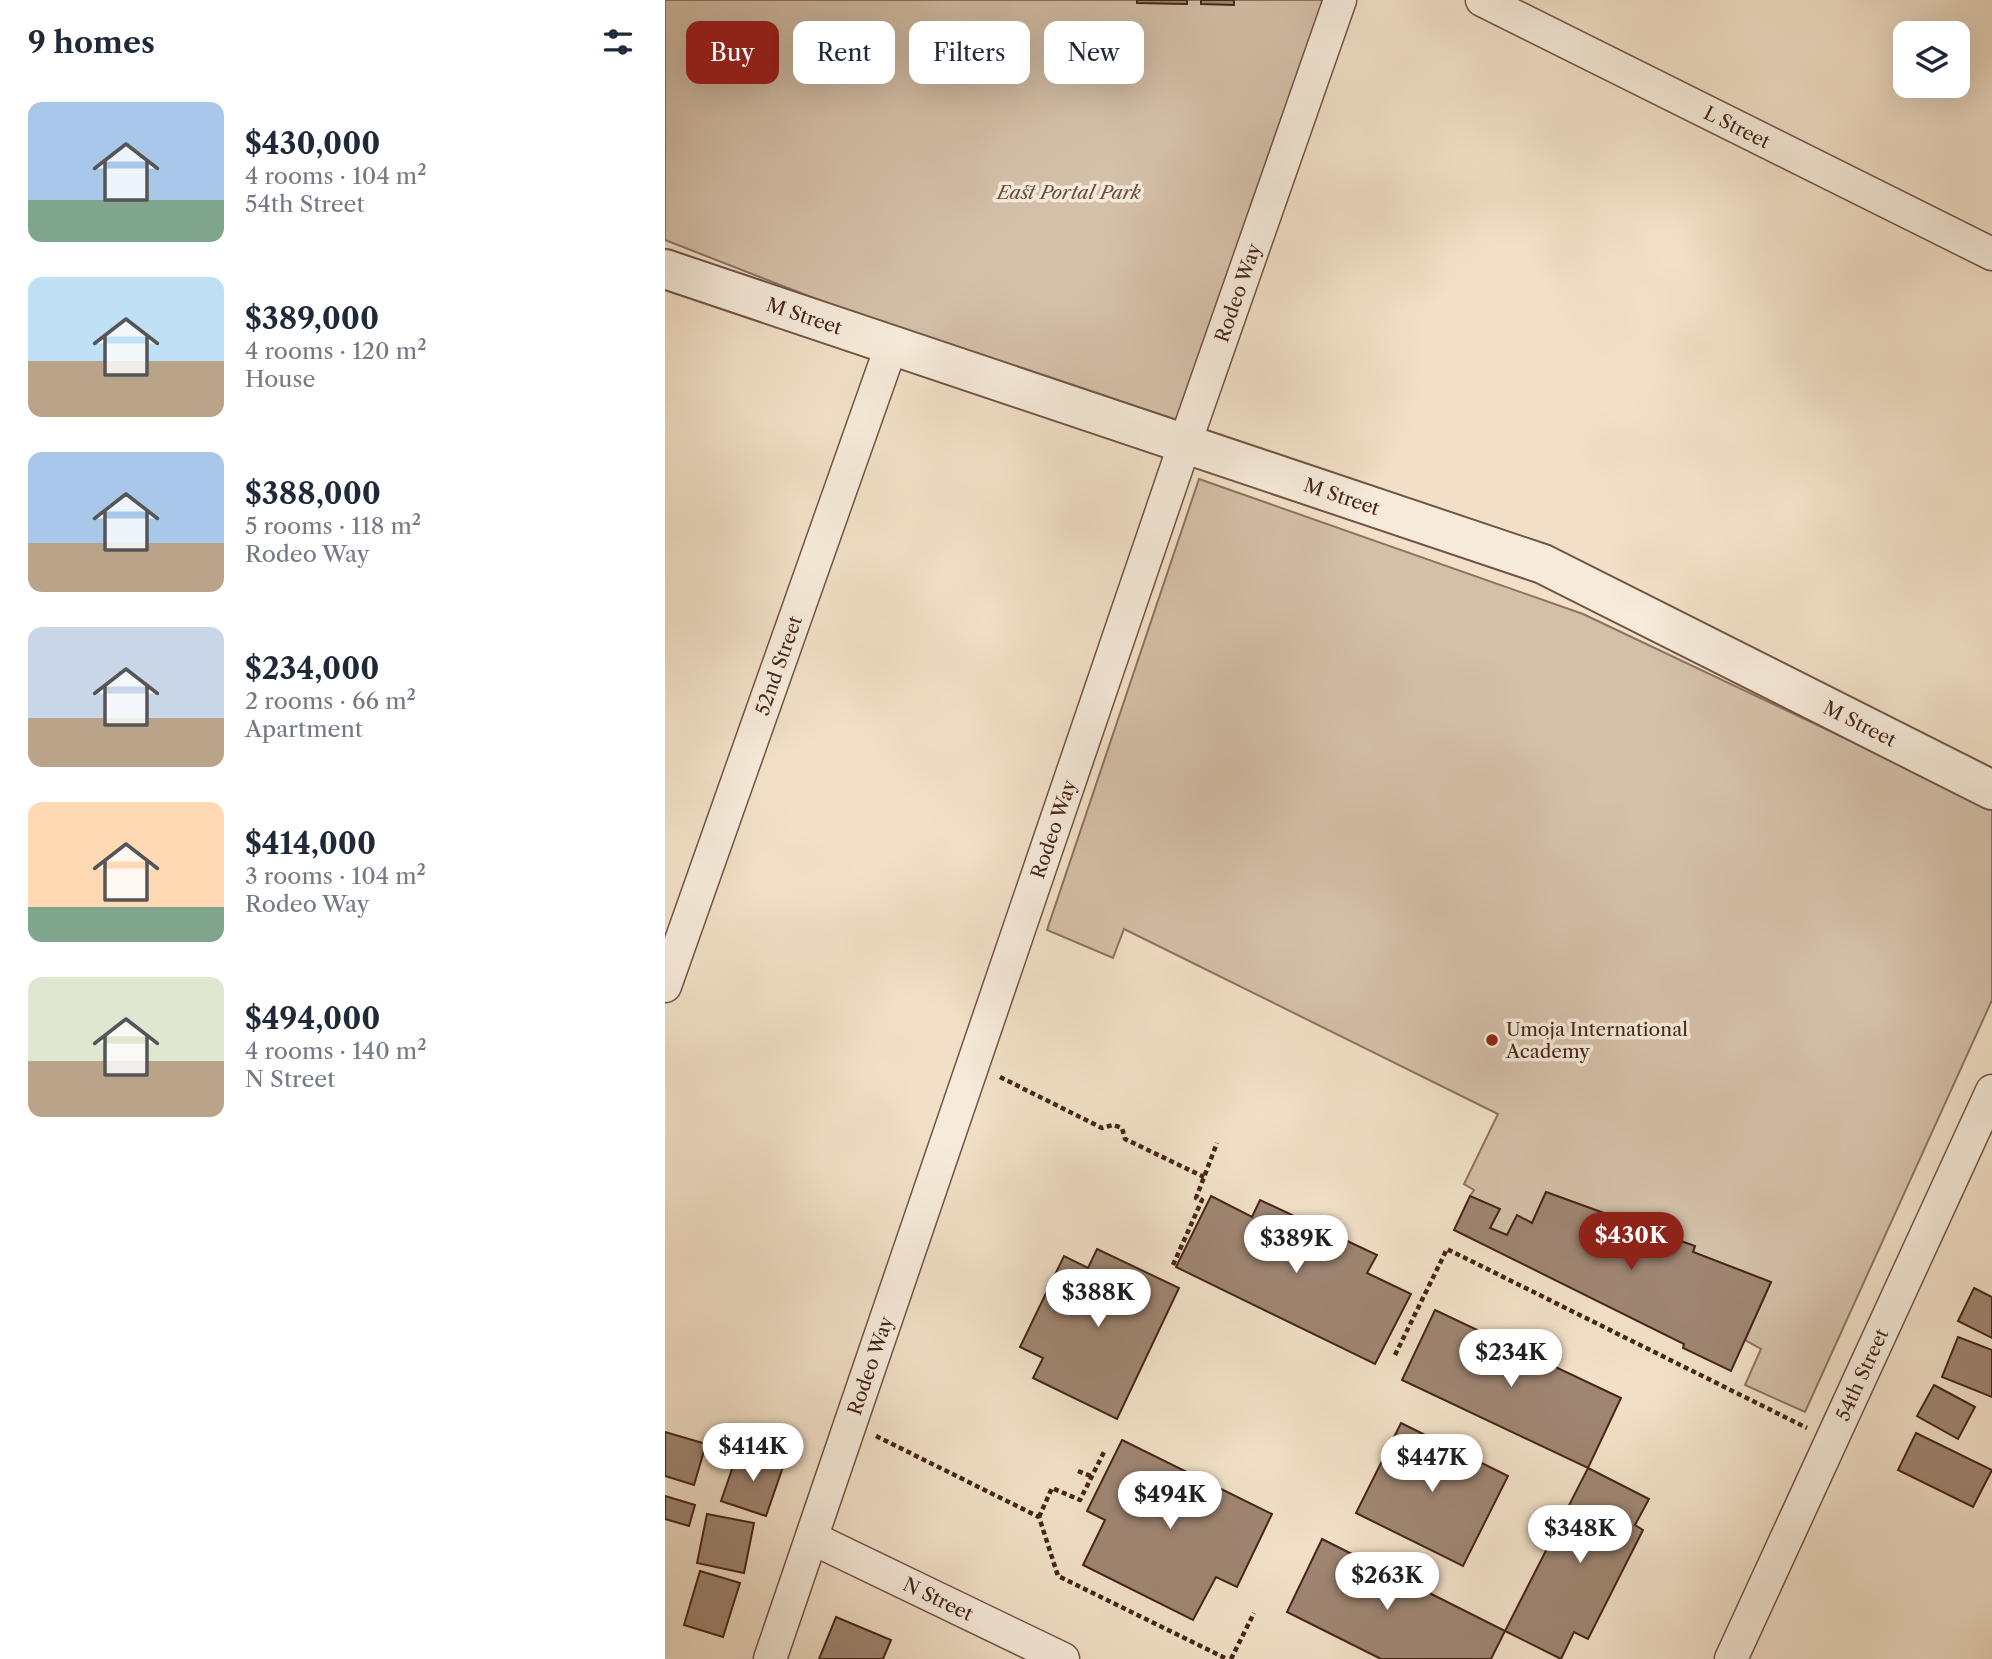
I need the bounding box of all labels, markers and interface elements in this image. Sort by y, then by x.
chip: Buy [686,21,779,84]
chip: Rent [793,21,895,84]
chip: Filters [909,21,1030,84]
chip: New [1044,21,1144,84]
map controls [1893,21,1970,98]
button: layers [1893,21,1970,98]
icon: filters [599,23,637,61]
text: 9 homes [28,24,155,61]
street label: L Street [1700,101,1774,154]
text: $430,000 [245,125,380,162]
icon: home [84,130,168,214]
text: 4 rooms · 104 m² [245,162,427,190]
park label: East Portal Park [995,181,1141,204]
text: 54th Street [245,190,365,218]
street label: Rodeo Way [1210,240,1266,345]
street label: M Street [763,293,845,340]
text: $389,000 [245,300,379,337]
icon: home [84,305,168,389]
text: 4 rooms · 120 m² [245,337,427,365]
text: House [245,365,315,393]
street label: M Street [1301,474,1383,520]
text: $388,000 [245,475,381,512]
icon: home [84,480,168,564]
text: 5 rooms · 118 m² [245,512,421,540]
text: Rodeo Way [245,540,369,568]
street label: 52nd Street [751,613,807,718]
text: $234,000 [245,650,379,687]
icon: home [84,655,168,739]
text: 2 rooms · 66 m² [245,687,416,715]
street label: M Street [1820,696,1900,752]
text: Apartment [245,715,363,743]
street label: Rodeo Way [1026,776,1081,882]
text: $414,000 [245,825,376,862]
icon: home [84,830,168,914]
text: 3 rooms · 104 m² [245,862,426,890]
text: Rodeo Way [245,890,369,918]
text: $494,000 [245,1000,380,1037]
icon: home [84,1005,168,1089]
place label: Umoja International Academy [1505,1018,1688,1063]
marker: Umoja International Academy [1484,1032,1500,1048]
text: 4 rooms · 140 m² [245,1037,427,1065]
text: N Street [245,1065,335,1093]
pin: $430K [1582,1212,1680,1272]
pin: $389K [1247,1216,1345,1275]
text: $430K [1595,1221,1667,1249]
text: $389K [1260,1224,1332,1252]
pin: $388K [1049,1270,1147,1329]
text: $388K [1062,1278,1134,1306]
street label: Rodeo Way [843,1313,898,1418]
street label: 54th Street [1831,1325,1893,1425]
pin: $234K [1462,1330,1560,1389]
text: $234K [1475,1338,1547,1366]
pin: $414K [704,1424,802,1483]
text: $414K [719,1432,787,1460]
pin: $447K [1383,1434,1481,1494]
text: $447K [1397,1443,1467,1471]
pin: $494K [1121,1472,1219,1531]
text: $494K [1134,1480,1206,1508]
pin: $348K [1531,1506,1629,1565]
text: $348K [1544,1514,1616,1542]
pin: $263K [1338,1552,1436,1612]
text: $263K [1351,1561,1423,1589]
street label: N Street [899,1573,977,1626]

